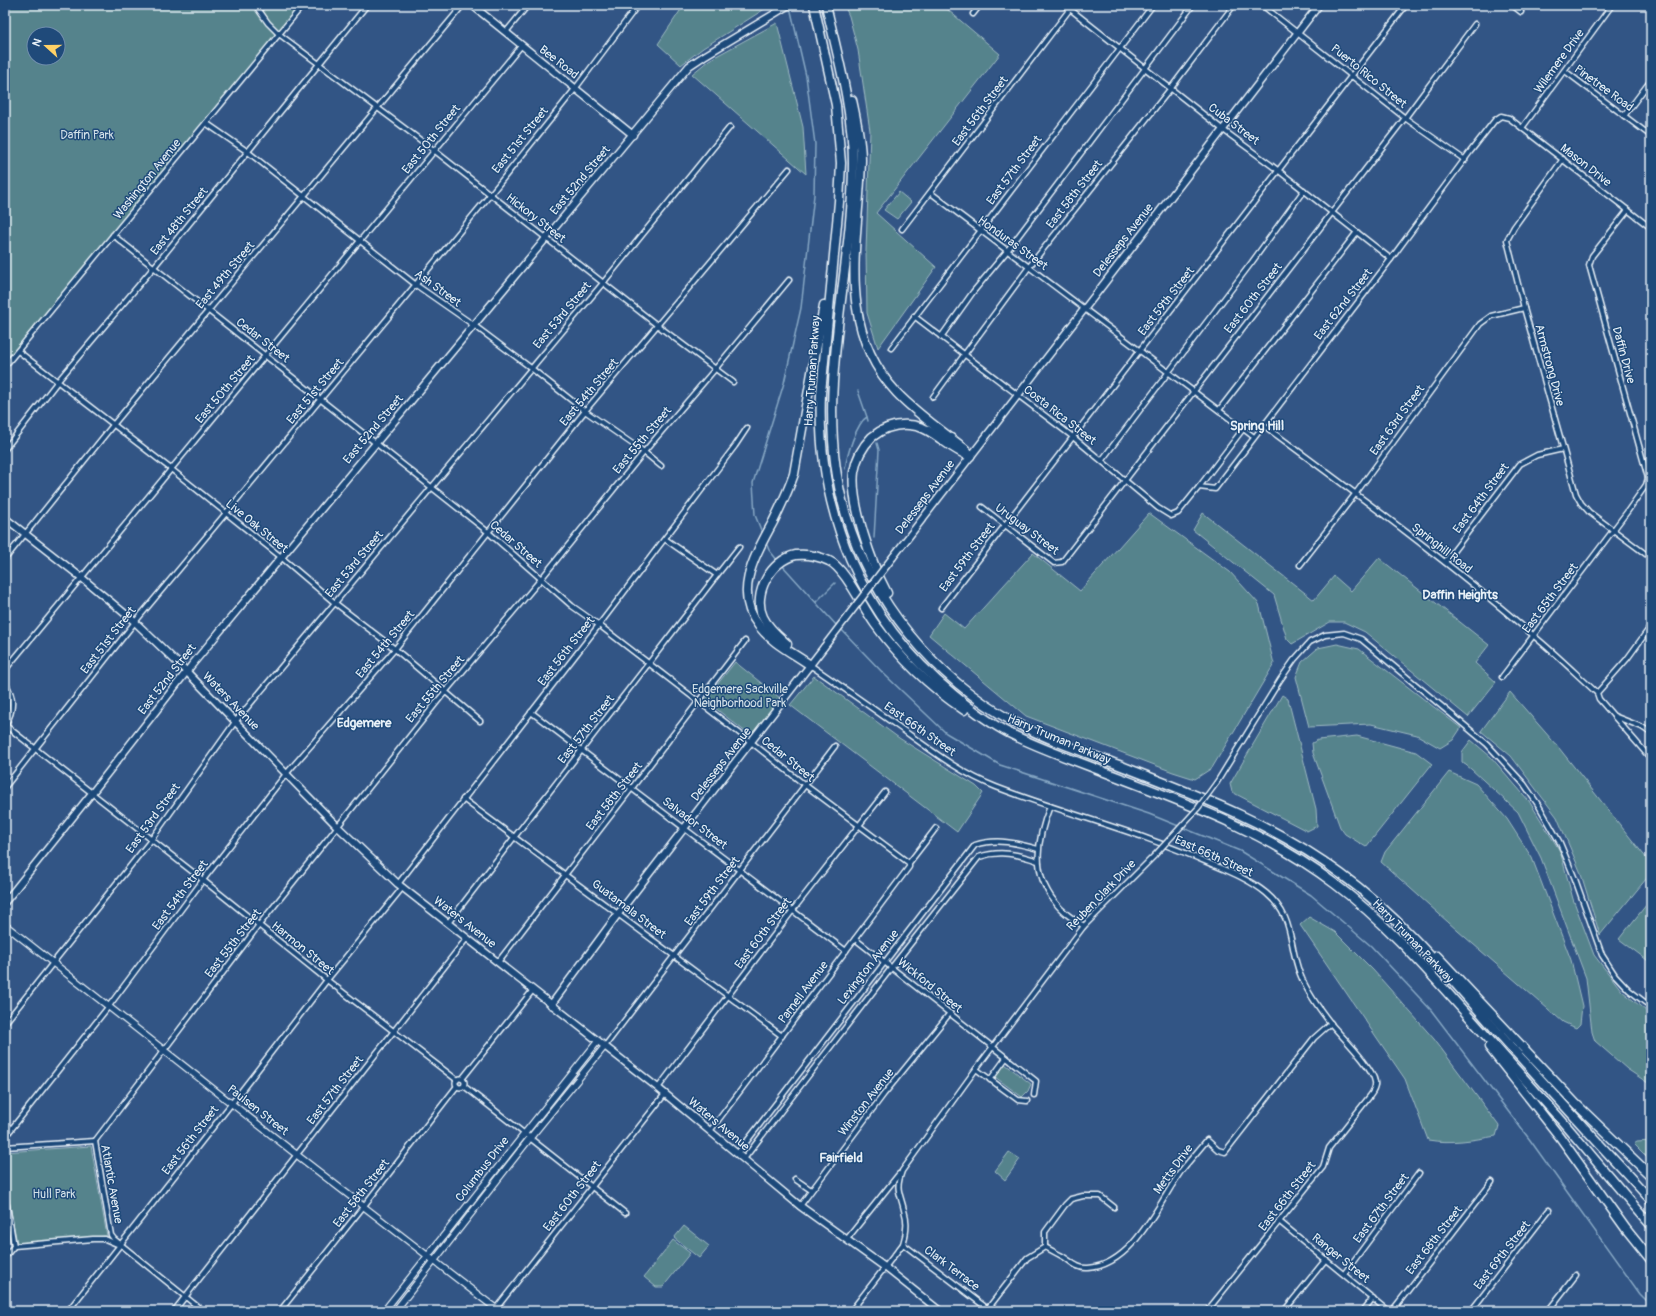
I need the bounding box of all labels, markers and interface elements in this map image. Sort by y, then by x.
north arrow [26,26,66,66]
street label: Wilemere Drive [1531,26,1588,96]
text: N [30,36,45,48]
street label: Puerto Rico Street [1328,41,1410,112]
street label: Bee Road [536,42,582,83]
street label: Pinetree Road [1571,62,1636,115]
street label: East 56th Street [949,73,1012,149]
street label: Cuba Street [1205,100,1262,149]
street label: East 50th Street [399,101,464,177]
street label: East 51st Street [489,104,552,177]
park label: Daffin Park [60,128,114,143]
street label: East 57th Street [983,132,1045,208]
street label: Washington Avenue [110,136,184,223]
street label: Mason Drive [1557,141,1614,190]
street label: East 52nd Street [547,143,614,218]
street label: East 58th Street [1043,157,1106,232]
street label: East 48th Street [147,184,212,258]
street label: Hickory Street [503,190,569,247]
street label: Delesseps Avenue [1090,200,1157,280]
street label: Honduras Street [975,213,1051,274]
street label: East 49th Street [193,238,258,312]
street label: East 60th Street [1221,260,1286,337]
street label: East 59th Street [1135,264,1198,339]
street label: Ash Street [411,266,464,310]
street label: East 62nd Street [1311,266,1376,343]
street label: East 53rd Street [530,279,595,352]
street label: Cedar Street [233,315,293,366]
street label: Harry Truman Parkway [801,315,824,427]
street label: Armstrong Drive [1531,323,1568,408]
street label: Daffin Drive [1609,325,1638,385]
street label: East 50th Street [192,352,259,427]
street label: East 51st Street [284,355,347,427]
street label: East 54th Street [557,355,622,429]
street label: Costa Rica Street [1020,382,1099,449]
street label: East 63rd Street [1367,382,1428,458]
street label: East 52nd Street [340,392,407,467]
street label: East 55th Street [610,403,675,477]
district label: Spring Hill [1230,418,1284,434]
street label: Delesseps Avenue [893,457,958,538]
street label: East 64th Street [1450,460,1513,536]
street label: Live Oak Street [222,496,291,556]
street label: Uruguay Street [992,500,1062,558]
street label: Cedar Street [487,518,545,571]
street label: East 59th Street [936,520,998,595]
street label: Springhill Road [1408,520,1475,577]
street label: East 53rd Street [322,528,387,601]
street label: East 65th Street [1519,560,1582,636]
district label: Daffin Heights [1422,587,1498,603]
street label: East 51st Street [77,604,139,677]
street label: East 54th Street [353,607,418,681]
street label: East 56th Street [535,614,598,689]
street label: East 52nd Street [135,641,200,718]
street label: East 55th Street [403,652,468,726]
street label: Waters Avenue [199,669,262,734]
park label: Edgemere Sackville Neighborhood Park [692,682,788,711]
street label: East 57th Street [555,692,618,767]
street label: East 66th Street [881,699,959,760]
street label: Harry Truman Parkway [1005,711,1113,768]
district label: Edgemere [337,715,392,731]
street label: Delesseps Avenue [688,724,755,804]
street label: Cedar Street [758,733,817,786]
street label: East 58th Street [583,759,646,834]
street label: East 53rd Street [123,780,184,856]
street label: Salvador Street [659,794,730,853]
street label: East 66th Street [1172,832,1255,880]
street label: East 59th Street [681,854,743,929]
street label: East 54th Street [149,857,212,933]
street label: Reuben Clark Drive [1064,857,1139,934]
street label: Guatamala Street [588,876,669,942]
street label: Waters Avenue [430,893,499,952]
street label: East 60th Street [732,895,795,972]
street label: Harry Truman Parkway [1369,896,1457,986]
street label: East 55th Street [202,906,265,981]
street label: Harmon Street [268,919,337,978]
street label: Lexington Avenue [834,927,902,1008]
street label: Wickford Street [894,955,965,1016]
street label: Parnell Avenue [775,958,832,1026]
street label: East 57th Street [304,1053,367,1128]
street label: Winston Avenue [835,1065,897,1139]
street label: Paulsen Street [224,1082,291,1139]
street label: Waters Avenue [685,1094,752,1154]
street label: East 56th Street [159,1103,222,1178]
street label: Columbus Drive [452,1134,513,1205]
street label: Metts Drive [1150,1141,1197,1197]
street label: Atlantic Avenue [97,1143,126,1225]
district label: Fairfield [819,1150,863,1166]
street label: East 58th Street [330,1156,393,1231]
street label: East 60th Street [540,1158,605,1235]
street label: East 66th Street [1256,1158,1319,1234]
street label: East 67th Street [1350,1170,1413,1246]
park label: Hull Park [33,1187,75,1202]
street label: East 68th Street [1403,1203,1466,1278]
street label: East 69th Street [1471,1218,1534,1293]
street label: Ranger Street [1309,1230,1373,1286]
street label: Clark Terrace [921,1243,983,1294]

